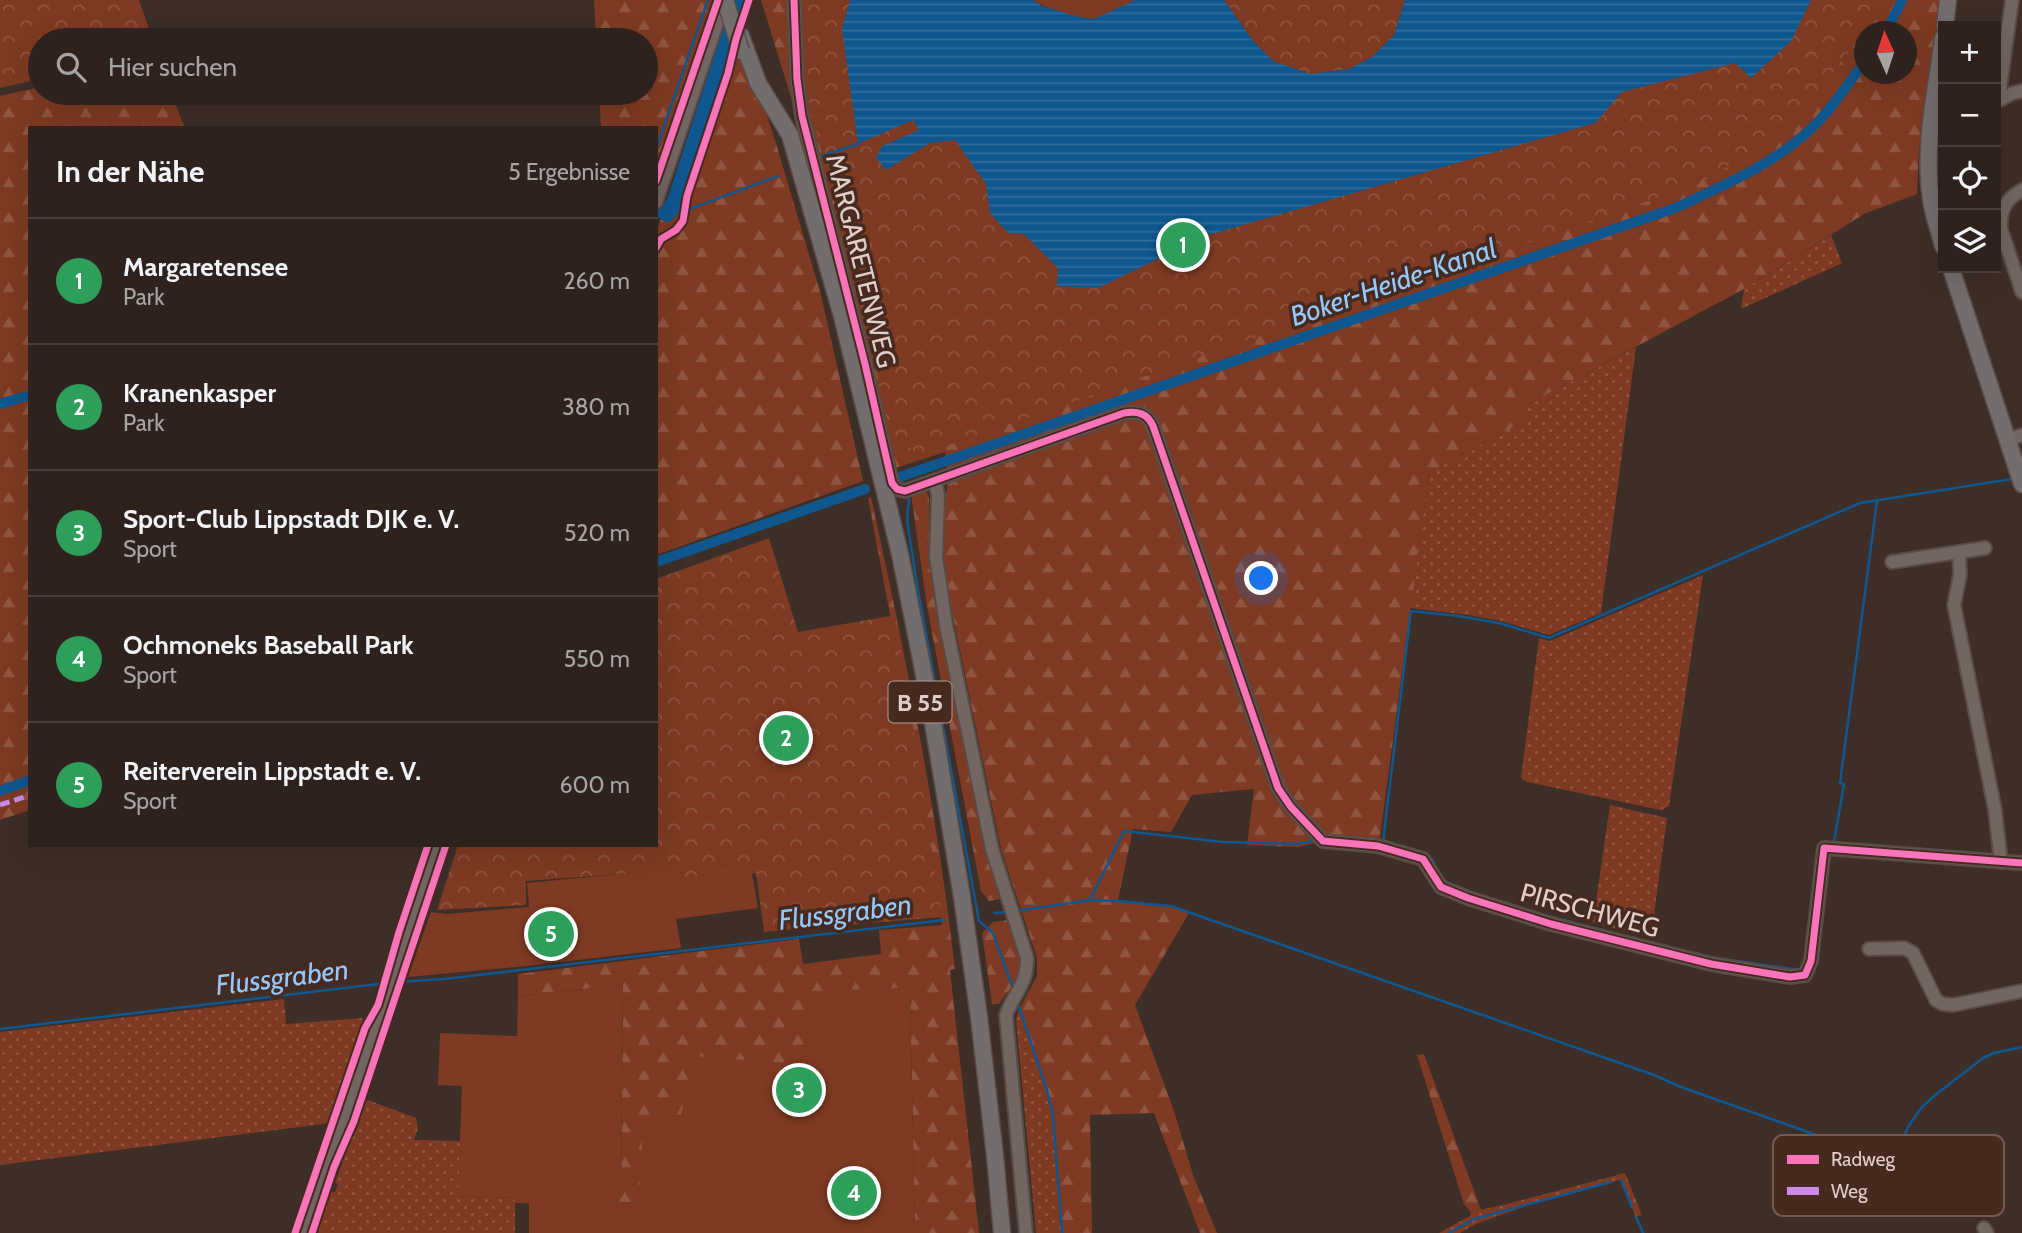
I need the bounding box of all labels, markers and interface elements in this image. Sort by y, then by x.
north arrow [1854,21,1917,84]
map controls [1938,21,2001,273]
button: + [1938,21,2001,84]
search box [28,28,658,105]
icon: search [52,48,90,86]
text: Hier suchen [108,51,237,83]
button: − [1938,84,2001,147]
button: locate [1938,147,2001,210]
street label: MARGARETENWEG [819,151,903,371]
text: In der Nähe [56,153,205,190]
text: 5 Ergebnisse [508,158,630,186]
button: layers [1938,210,2001,273]
pin: 1 [1160,219,1206,271]
water label: Boker-Heide-Kanal [1285,231,1501,333]
text: Margaretensee [123,251,288,283]
text: 1 [75,267,83,295]
text: 260 m [563,267,630,295]
text: Park [123,283,164,311]
text: Kranenkasper [123,377,276,409]
text: 2 [73,393,85,421]
text: 380 m [562,393,630,421]
text: Park [123,409,164,437]
text: Sport-Club Lippstadt DJK e. V. [123,503,459,535]
text: 3 [73,519,85,547]
text: 520 m [564,519,630,547]
text: Sport [123,535,177,563]
your location [1244,561,1278,595]
text: Ochmoneks Baseball Park [123,629,414,661]
text: 4 [72,645,86,673]
text: 550 m [564,645,630,673]
text: Sport [123,661,177,689]
road number: B 55 [888,682,951,722]
pin: 2 [763,712,809,764]
text: Reiterverein Lippstadt e. V. [123,755,421,787]
text: 5 [73,771,85,799]
text: 600 m [559,771,630,799]
text: Sport [123,787,177,815]
street label: PIRSCHWEG [1517,876,1663,944]
water label: Flussgraben [776,887,914,937]
pin: 5 [528,908,574,960]
water label: Flussgraben [213,952,351,1002]
pin: 3 [776,1064,822,1116]
legend [1773,1135,2004,1216]
text: Radweg [1831,1148,1895,1171]
pin: 4 [831,1167,877,1219]
text: Weg [1831,1180,1868,1203]

